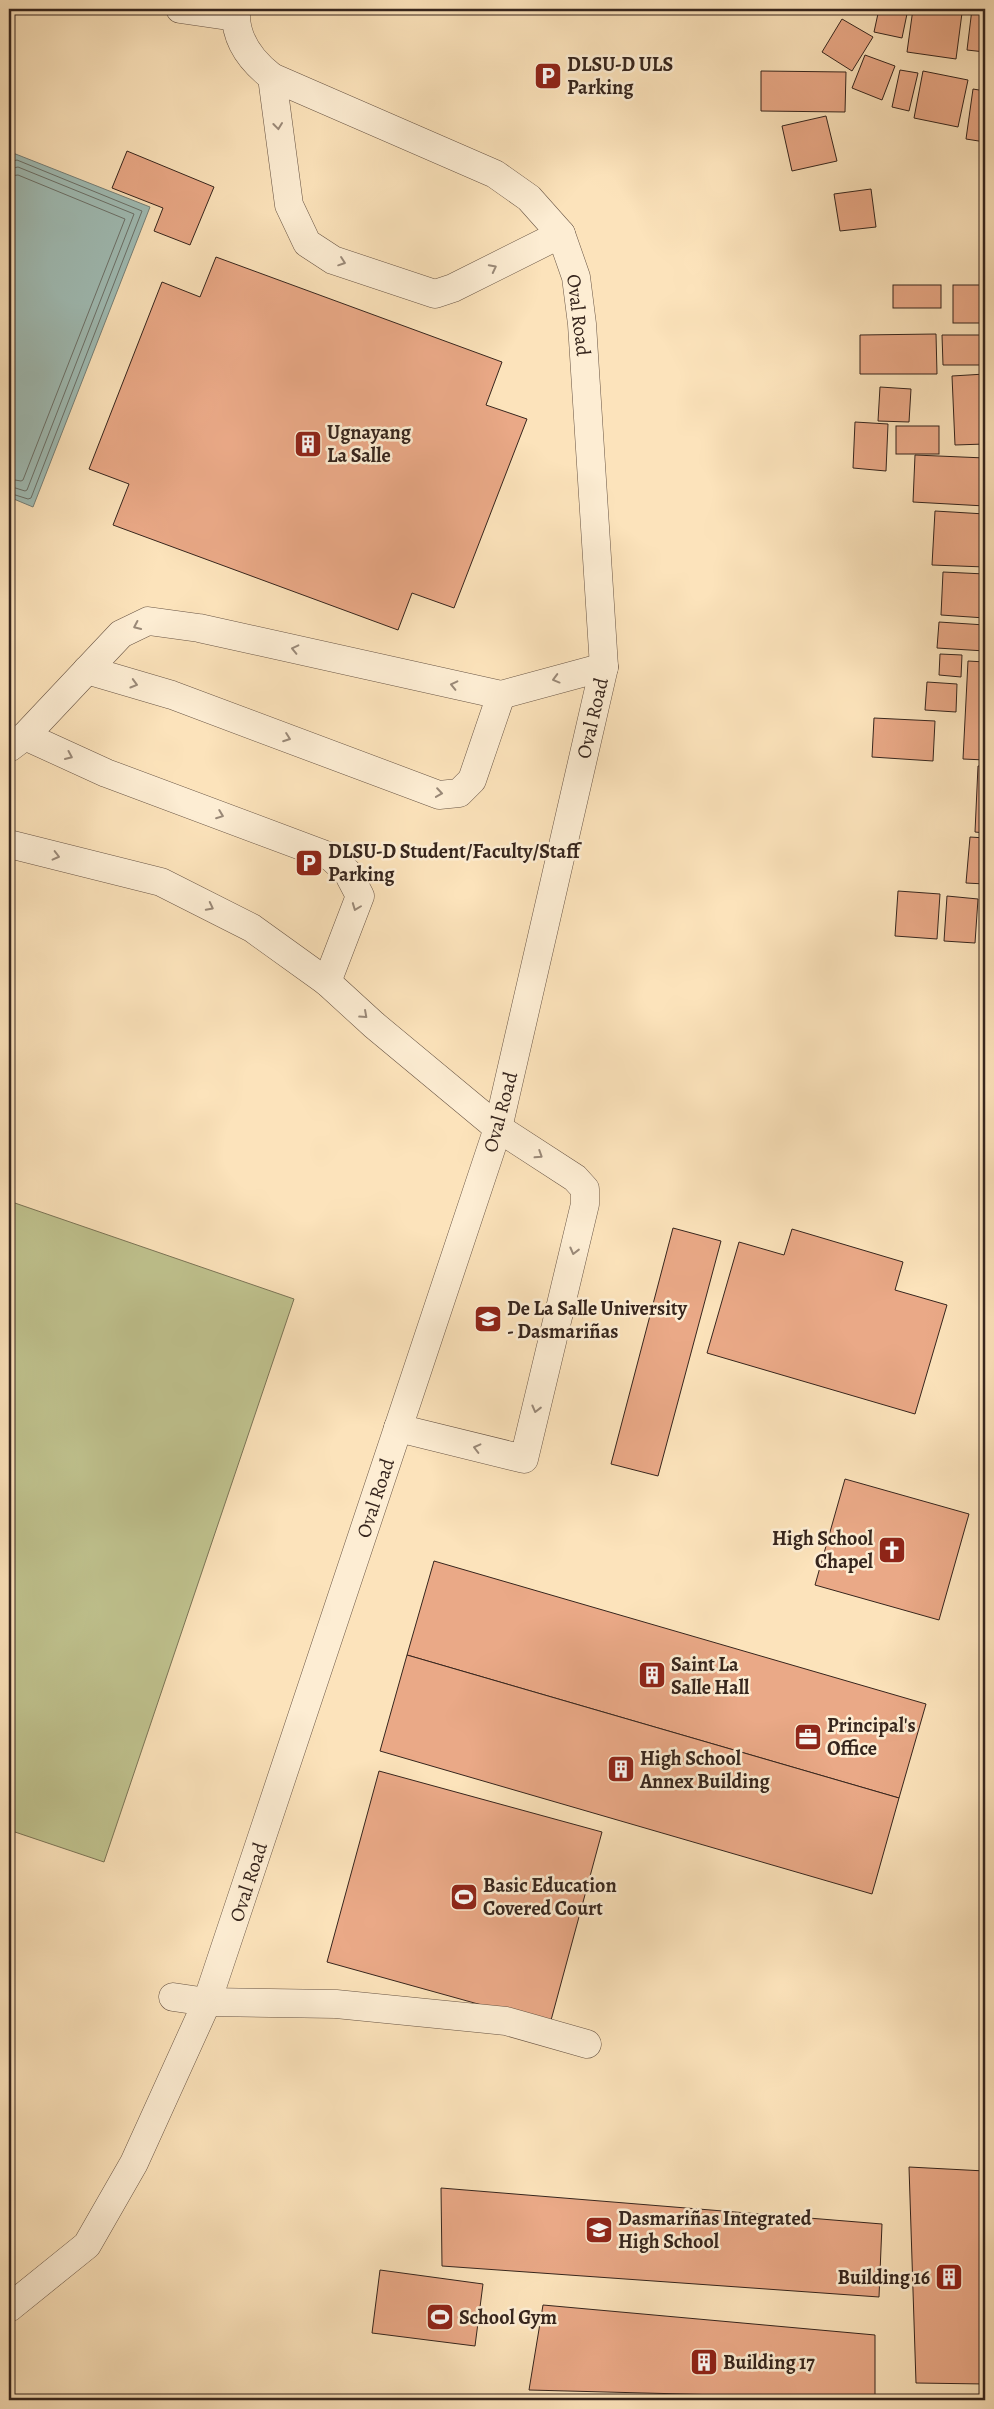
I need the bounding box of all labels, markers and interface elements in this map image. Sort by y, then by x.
place label: DLSU-D ULS Parking [567,51,673,101]
parking icon: DLSU-D ULS Parking [533,61,563,91]
one-way arrow [272,122,283,130]
one-way arrow [337,257,346,267]
one-way arrow [488,264,497,274]
street label: Oval Road [560,273,597,358]
place label: Ugnayang La Salle [327,419,412,469]
building icon: Ugnayang La Salle [293,429,323,459]
one-way arrow [133,620,142,630]
one-way arrow [291,644,300,655]
one-way arrow [553,674,561,684]
street label: Oval Road [570,675,615,761]
one-way arrow [129,679,137,689]
one-way arrow [449,680,458,691]
one-way arrow [282,732,291,742]
one-way arrow [64,749,73,760]
one-way arrow [435,787,444,797]
one-way arrow [215,809,224,820]
place label: DLSU-D Student/Faculty/Staff Parking [328,838,583,888]
parking icon: DLSU-D Student/Faculty/Staff Parking [294,848,324,878]
one-way arrow [52,850,61,861]
one-way arrow [204,901,213,911]
one-way arrow [352,903,362,911]
one-way arrow [358,1009,367,1018]
street label: Oval Road [477,1069,524,1155]
one-way arrow [533,1149,543,1158]
one-way arrow [569,1246,580,1255]
place label: De La Salle University - Dasmariñas [507,1295,688,1345]
school or university icon: De La Salle University - Dasmariñas [473,1304,503,1334]
one-way arrow [531,1404,542,1413]
one-way arrow [472,1443,481,1454]
street label: Oval Road [350,1455,401,1542]
place label: High School Chapel [772,1525,874,1575]
church icon: High School Chapel [877,1535,907,1565]
place label: Saint La Salle Hall [671,1651,750,1701]
building icon: Saint La Salle Hall [637,1660,667,1690]
place label: Principal's Office [827,1712,916,1762]
office icon: Principal's Office [793,1722,823,1752]
place label: High School Annex Building [639,1745,770,1795]
building icon: High School Annex Building [606,1754,636,1784]
street label: Oval Road [223,1839,274,1926]
place label: Basic Education Covered Court [483,1872,617,1922]
sports icon: Basic Education Covered Court [449,1882,479,1912]
place label: Dasmariñas Integrated High School [618,2205,812,2255]
school or university icon: Dasmariñas Integrated High School [584,2215,614,2245]
building icon: Building 16 [934,2262,964,2292]
place label: Building 16 [837,2264,930,2291]
sports icon: School Gym [425,2302,455,2332]
place label: School Gym [459,2304,557,2331]
building icon: Building 17 [689,2347,719,2377]
place label: Building 17 [723,2349,815,2376]

